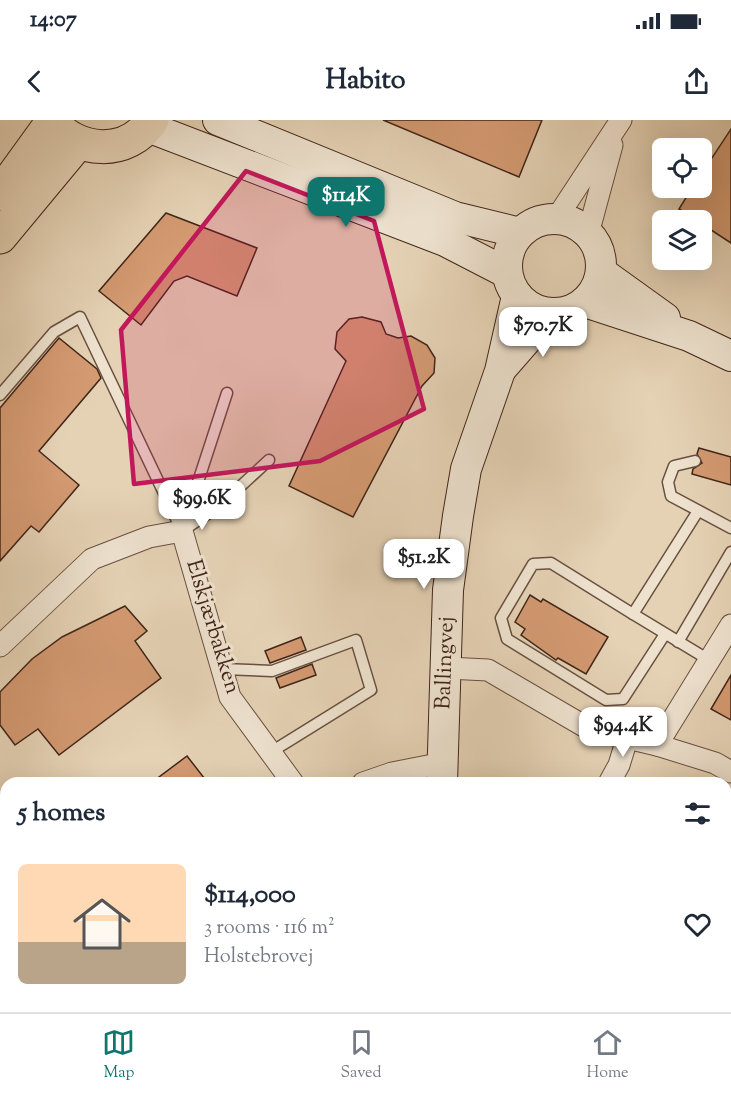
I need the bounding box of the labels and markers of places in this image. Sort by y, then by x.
pin: $114K [304,177,388,228]
pin: $70.7K [494,307,592,358]
pin: $99.6K [153,480,251,531]
pin: $51.2K [375,539,473,590]
pin: $94.4K [574,707,672,758]

